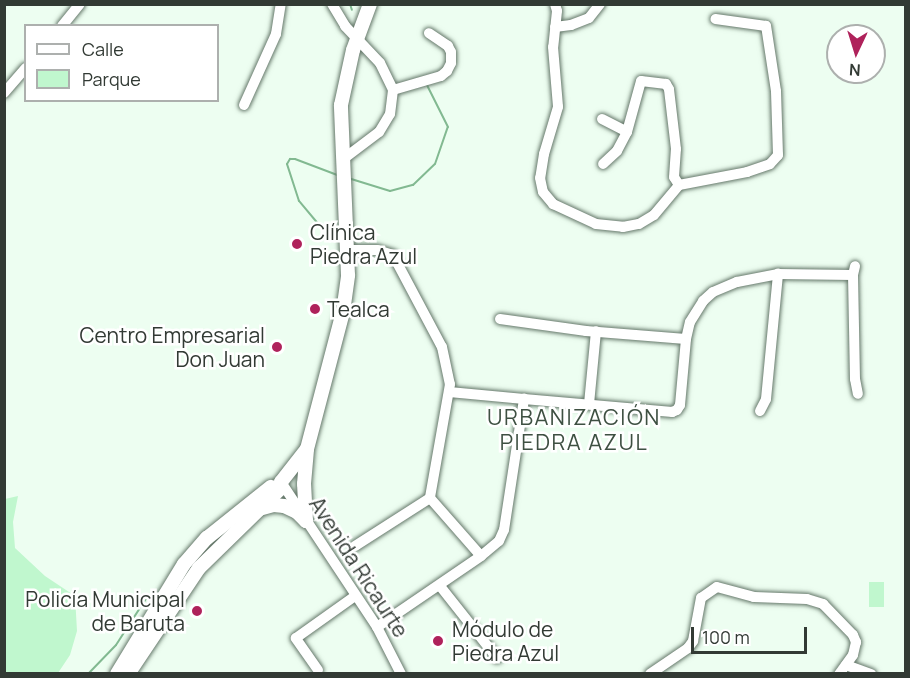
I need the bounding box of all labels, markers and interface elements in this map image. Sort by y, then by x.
legend [24,24,219,102]
north arrow [826,24,886,84]
text: Calle [82,37,124,61]
text: N [848,59,861,81]
text: Parque [82,67,141,91]
place label: Clínica Piedra Azul [310,219,417,269]
marker: Clínica Piedra Azul [288,235,306,253]
place label: Tealca [327,296,390,322]
marker: Tealca [308,302,322,316]
place label: Centro Empresarial Don Juan [80,322,265,372]
marker: Centro Empresarial Don Juan [270,340,284,354]
district label: URBANIZACIÓN PIEDRA AZUL [487,404,661,456]
street label: Avenida Ricaurte [304,492,414,642]
place label: Policía Municipal de Baruta [25,586,185,636]
marker: Policía Municipal de Baruta [190,604,204,618]
scale bar [694,615,810,653]
place label: Módulo de Piedra Azul [452,616,559,666]
text: 100 m [702,625,750,649]
marker: Módulo de Piedra Azul [429,632,447,650]

